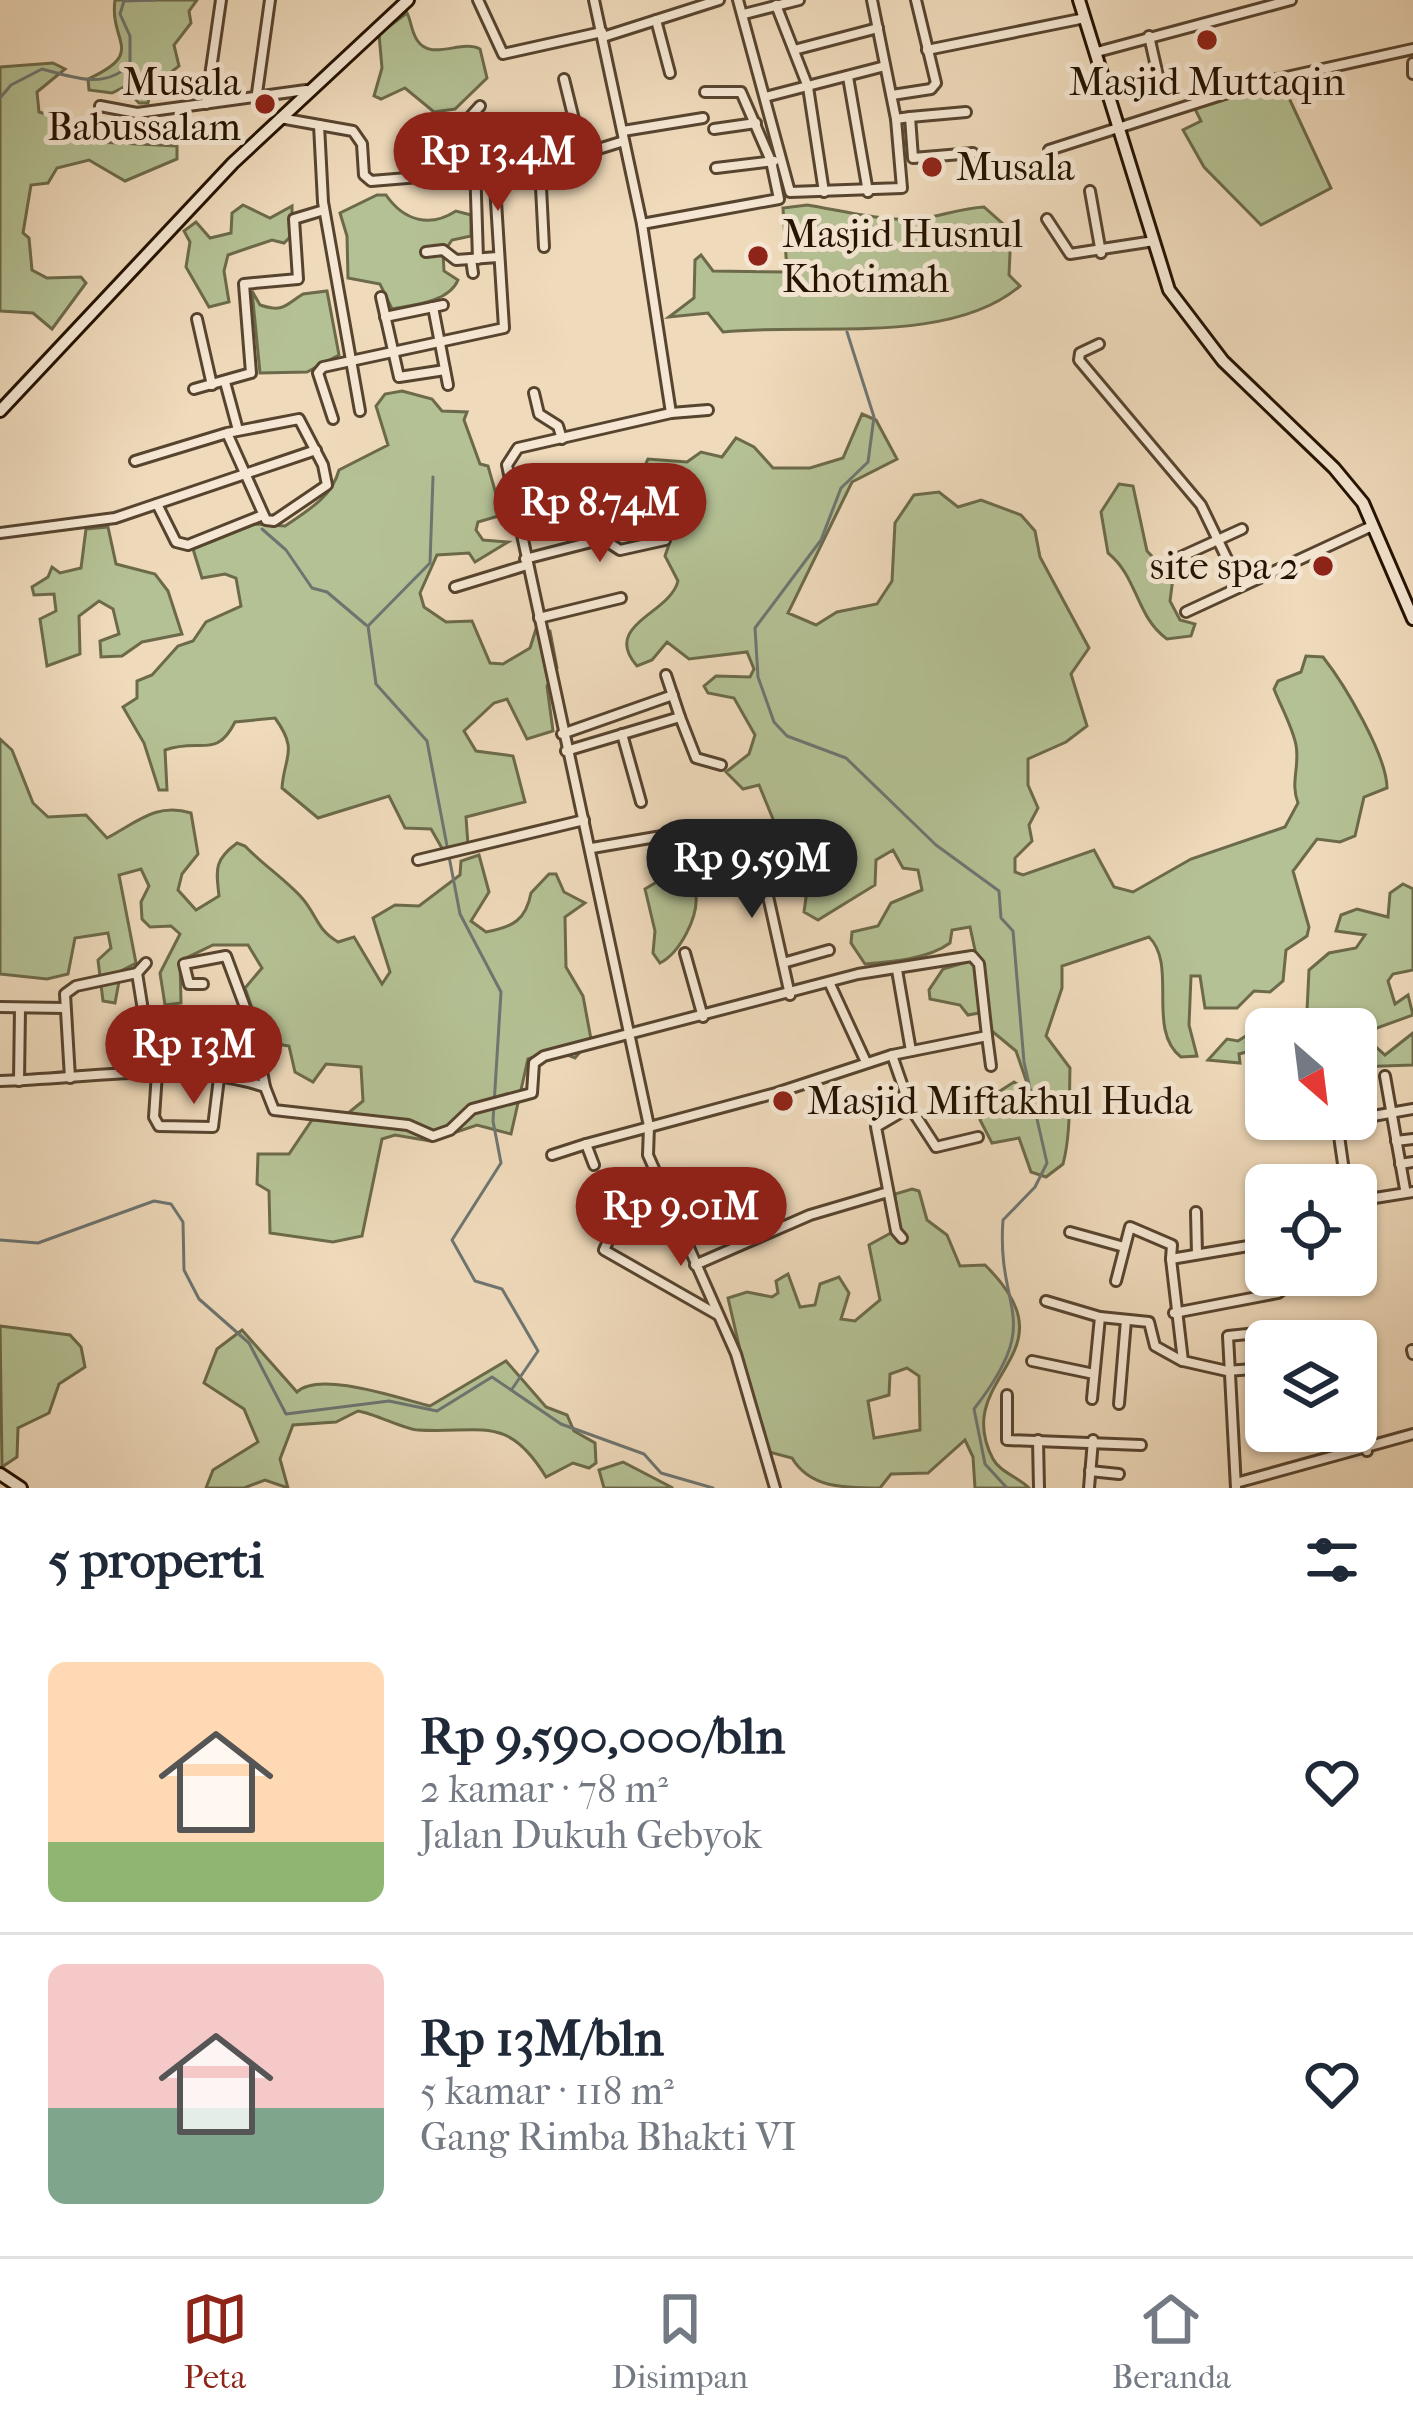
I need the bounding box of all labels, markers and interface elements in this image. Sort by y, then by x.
marker: Masjid Muttaqin [1194,27,1220,53]
place label: Musala Babussalam [47,59,242,150]
place label: Masjid Muttaqin [1069,59,1346,105]
marker: Musala Babussalam [252,91,278,117]
pin: Rp 13.4M [374,112,622,214]
text: Rp 13.4M [421,128,575,174]
place label: Musala [956,144,1076,190]
marker: Musala [919,154,945,180]
place label: Masjid Husnul Khotimah [782,211,1023,302]
marker: Masjid Husnul Khotimah [745,243,771,269]
pin: Rp 8.74M [476,463,724,565]
text: Rp 8.74M [520,479,680,525]
place label: site spa 2 [1150,543,1299,589]
marker: site spa 2 [1310,553,1336,579]
pin: Rp 9.59M [628,819,876,921]
text: Rp 9.59M [673,835,831,881]
pin: Rp 13M [96,1005,292,1107]
north arrow [1245,1008,1377,1140]
map controls [1245,1008,1377,1452]
text: Rp 13M [132,1021,256,1067]
place label: Masjid Miftakhul Huda [807,1078,1193,1124]
marker: Masjid Miftakhul Huda [770,1088,796,1114]
button: locate [1245,1164,1377,1296]
pin: Rp 9.01M [557,1167,805,1269]
text: Rp 9.01M [603,1183,759,1229]
button: layers [1245,1320,1377,1452]
icon: filters [1299,1527,1365,1593]
text: 5 properti [48,1530,264,1590]
text: Rp 9,590,000/bln [420,1706,785,1766]
icon: home [144,1710,288,1854]
icon: heart [1299,1749,1365,1815]
text: 2 kamar · 78 m² [420,1766,668,1812]
text: Jalan Dukuh Gebyok [420,1812,762,1858]
text: Rp 13M/bln [420,2008,664,2068]
icon: home [144,2012,288,2156]
icon: heart [1299,2051,1365,2117]
text: 5 kamar · 118 m² [420,2068,674,2114]
text: Gang Rimba Bhakti VI [420,2114,796,2160]
tab: Peta [182,2286,248,2397]
tab: Disimpan [612,2286,748,2397]
tab: Beranda [1112,2286,1231,2397]

